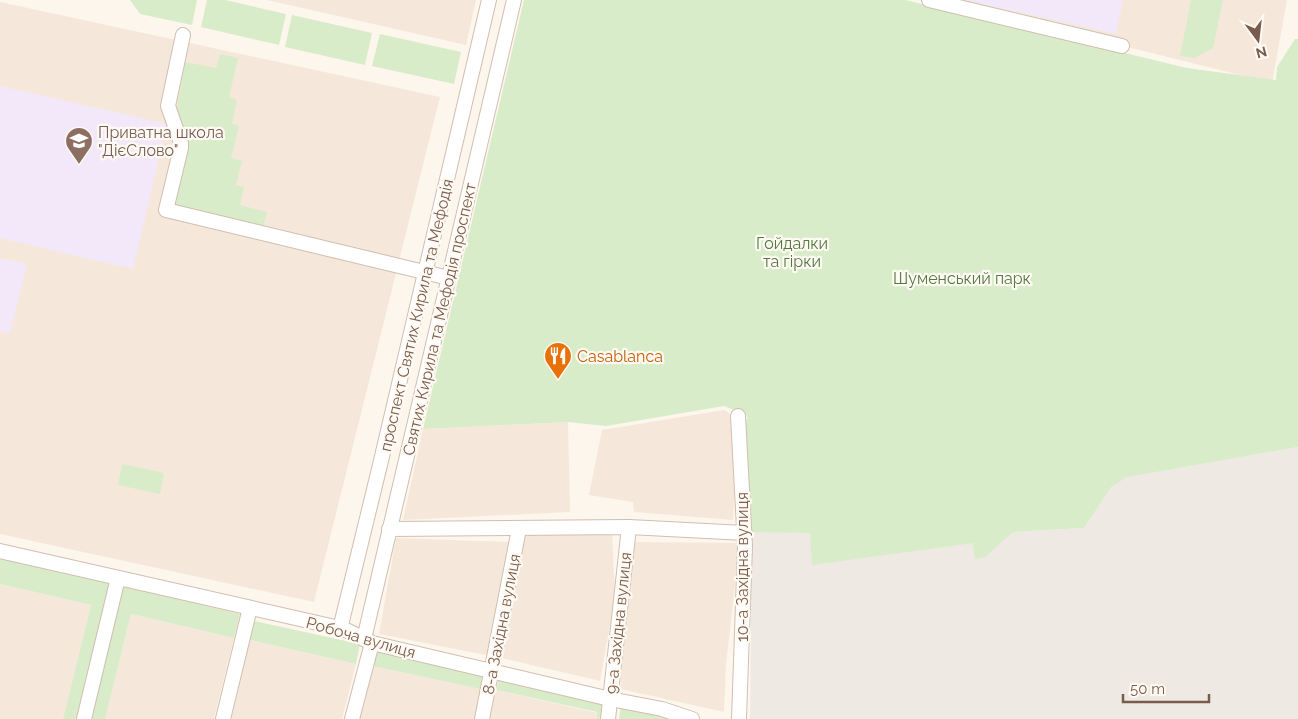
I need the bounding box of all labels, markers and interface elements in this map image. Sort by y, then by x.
north arrow [1233,15,1283,65]
text: N [1254,43,1269,62]
place label: Приватна школа "ДієСлово" [98,123,224,160]
school or university icon: Приватна школа "ДієСлово" [64,126,94,165]
street label: проспект Святих Кирила та Мефодія [376,177,457,453]
street label: Святих Кирила та Мефодія проспект [399,181,480,457]
park label: Гойдалки та гірки [756,234,828,271]
park label: Шуменський парк [893,269,1031,288]
restaurant icon: Casablanca [543,341,573,380]
place label: Casablanca [577,347,663,366]
street label: 10-а Західна вулиця [733,492,752,642]
street label: 9-а Західна вулиця [602,551,635,695]
street label: 8-а Західна вулиця [479,552,524,696]
street label: Робоча вулиця [304,613,418,662]
scale bar [1123,672,1209,704]
text: 50 m [1130,680,1165,698]

